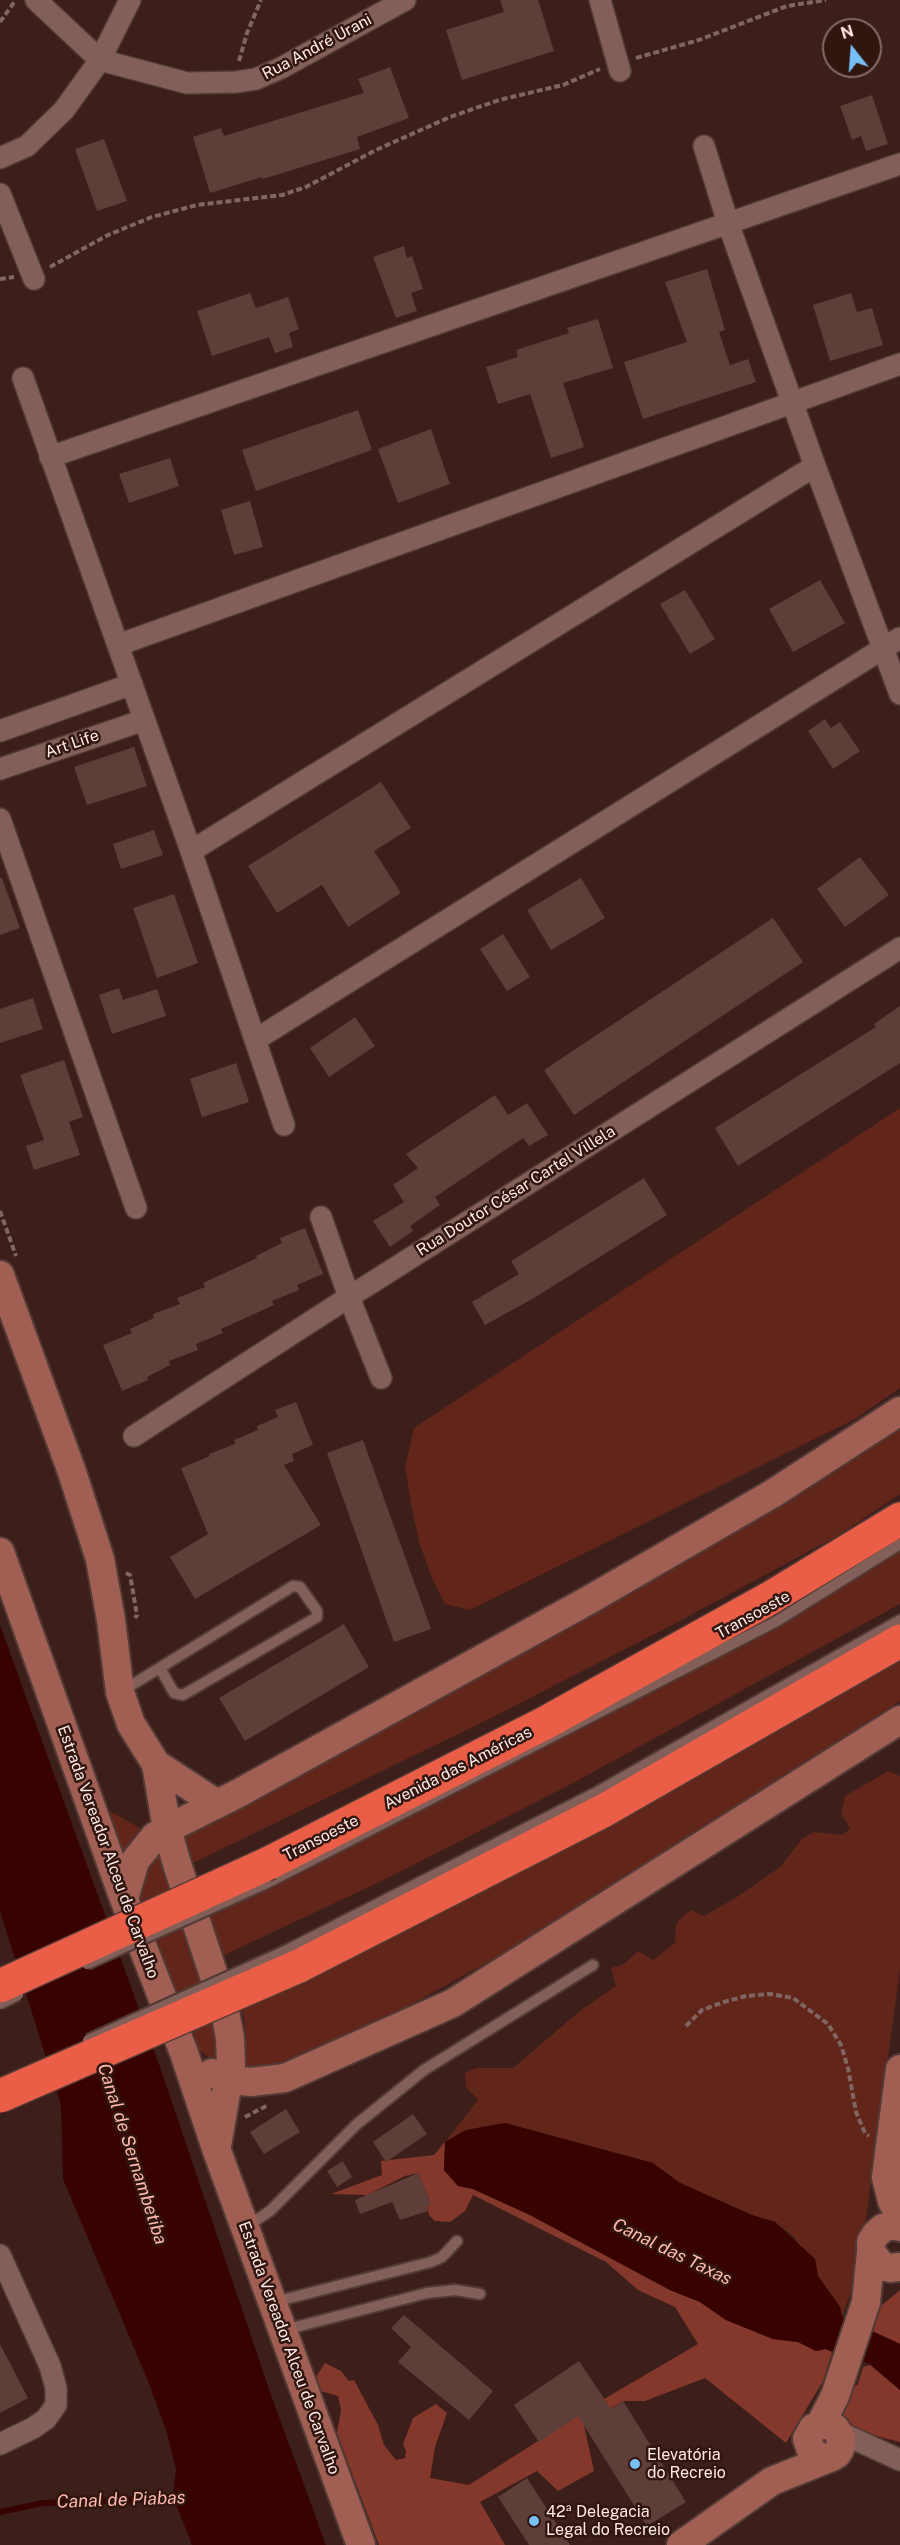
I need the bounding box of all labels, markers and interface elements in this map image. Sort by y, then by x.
street label: Rua André Urani [259,10,375,84]
north arrow [822,18,882,78]
text: N [838,21,856,43]
street label: Art Life [42,726,102,762]
street label: Rua Doutor César Cartel Villela [413,1122,619,1260]
street label: Transoeste [712,1587,794,1643]
street label: Avenida das Américas [381,1722,535,1814]
street label: Estrada Vereador Alceu de Carvalho [53,1723,163,1981]
street label: Transoeste [280,1811,362,1865]
water label: Canal de Sernambetiba [92,2061,172,2247]
water label: Canal das Taxas [609,2214,735,2290]
street label: Estrada Vereador Alceu de Carvalho [234,2219,344,2477]
place label: Elevatória do Recreio [647,2445,726,2483]
marker: Elevatória do Recreio [628,2457,642,2471]
water label: Canal de Piabas [56,2487,186,2513]
place label: 42ª Delegacia Legal do Recreio [546,2502,670,2540]
marker: 42ª Delegacia Legal do Recreio [527,2514,541,2528]

